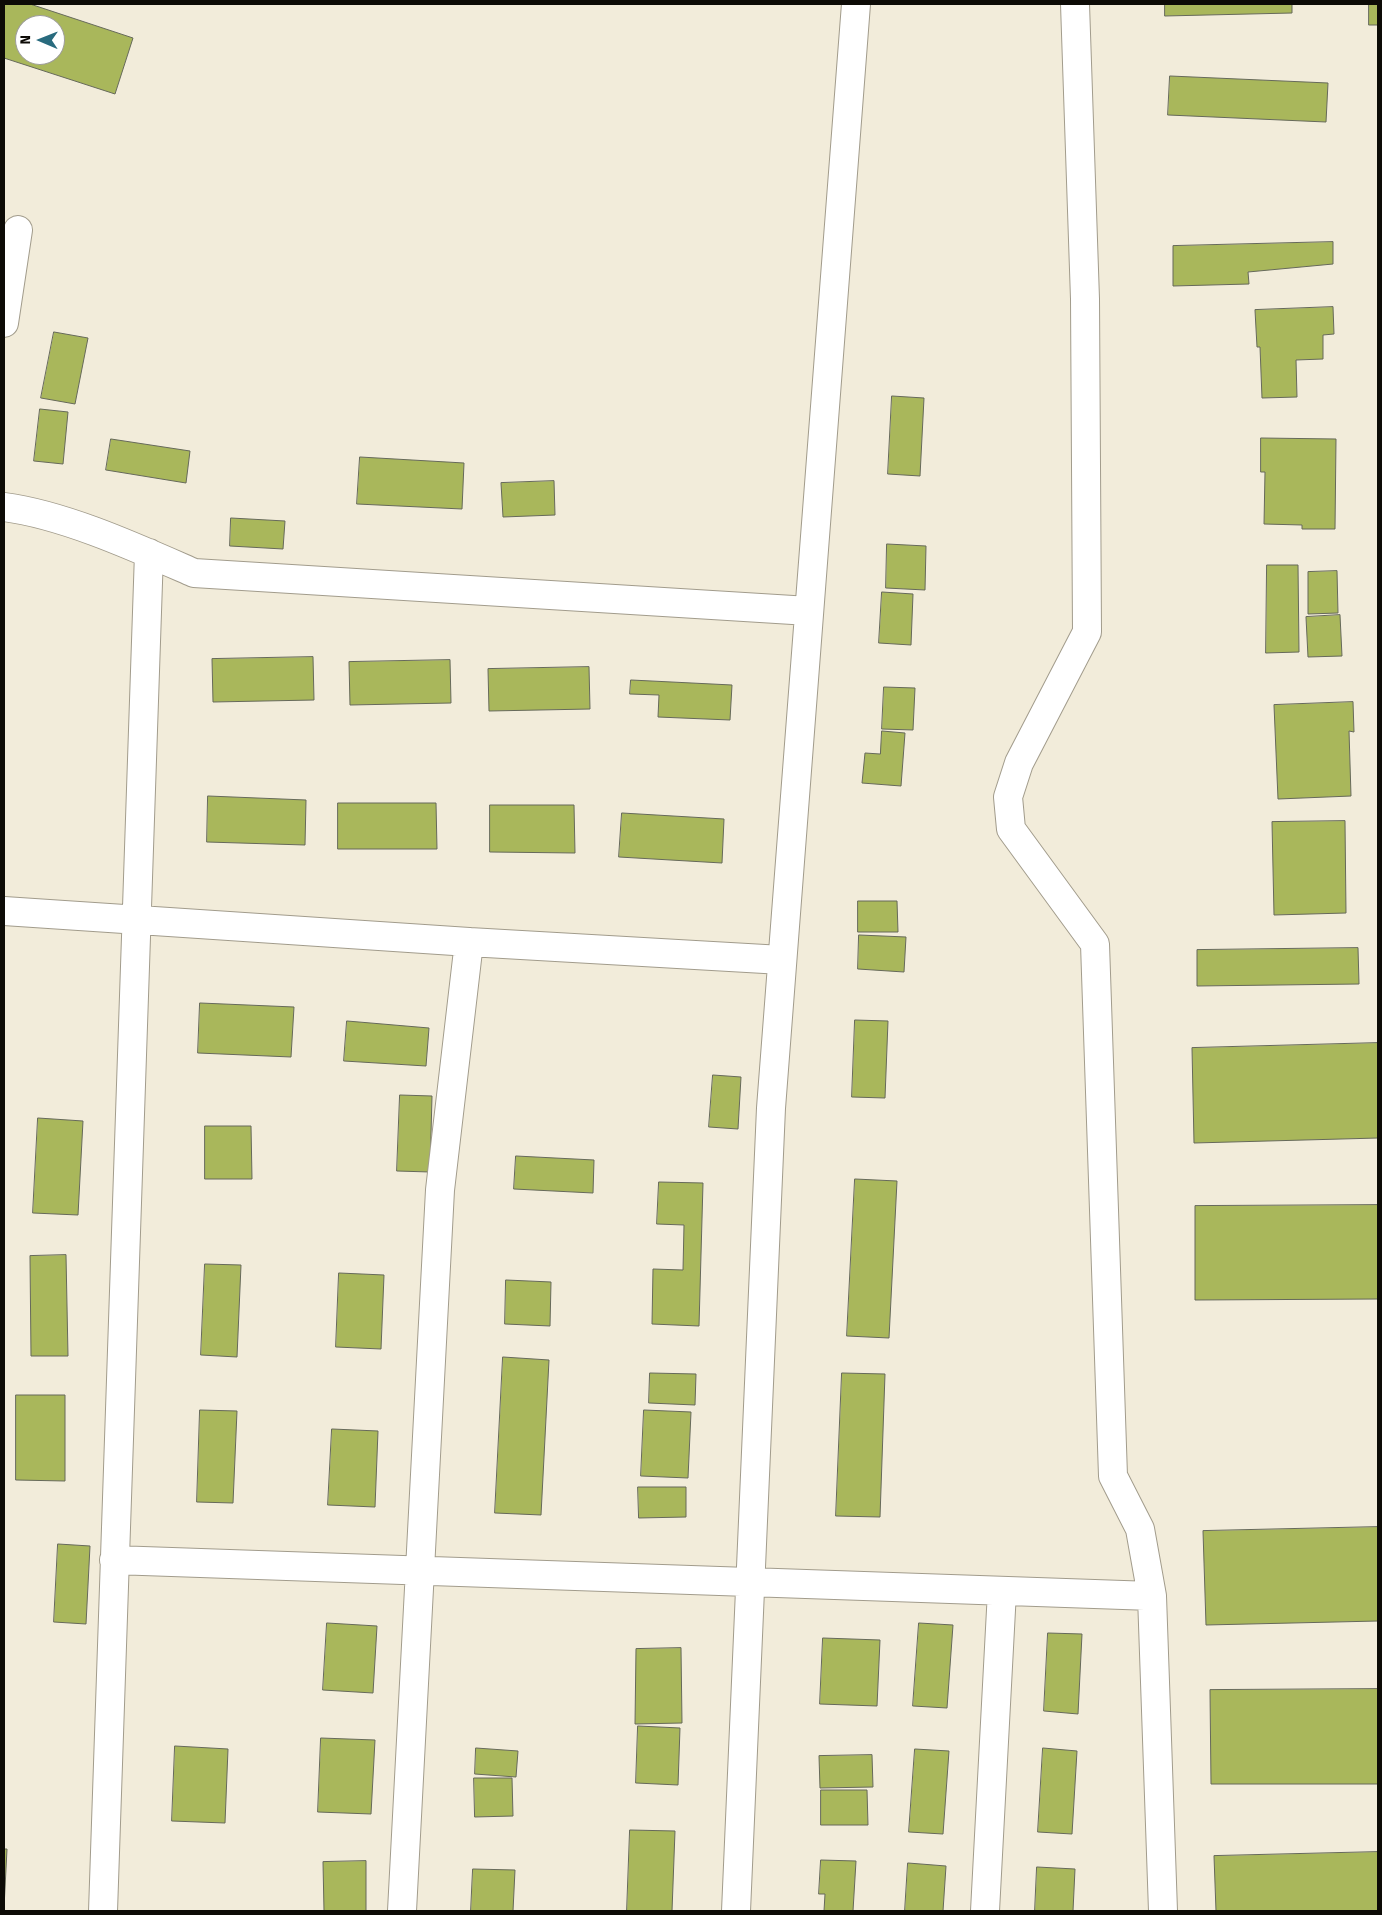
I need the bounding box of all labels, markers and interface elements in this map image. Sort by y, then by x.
north arrow [15,15,65,65]
text: N [17,35,34,45]

